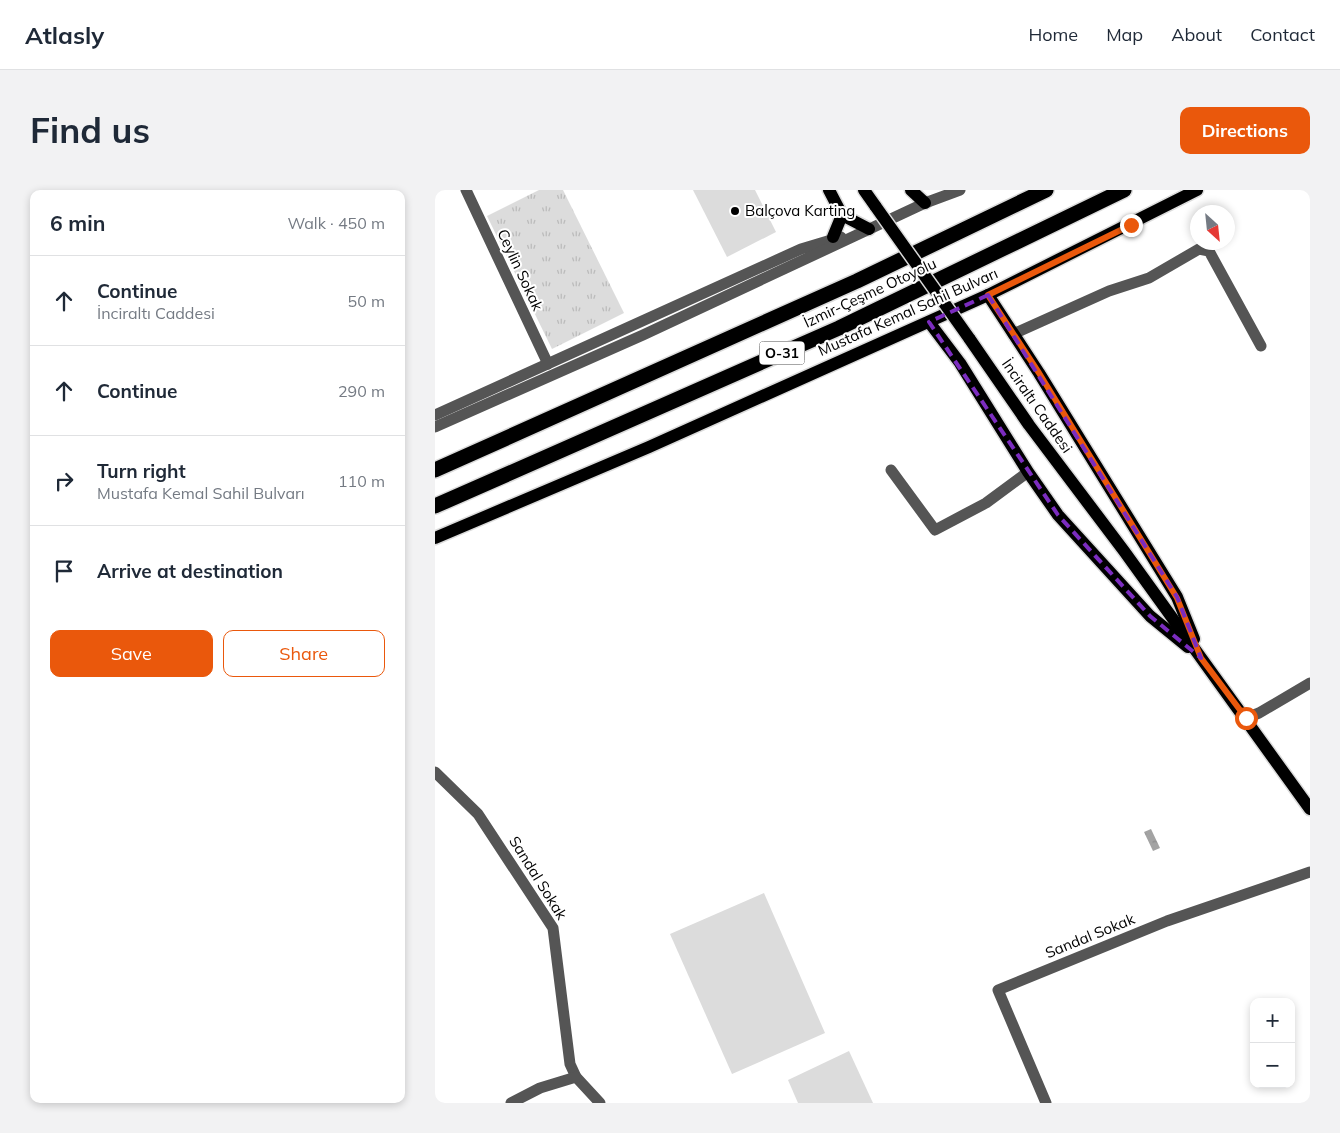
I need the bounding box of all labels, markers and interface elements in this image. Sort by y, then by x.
text: Atlasly [25,20,104,50]
text: Home [1028,23,1078,46]
text: Map [1106,23,1143,46]
text: About [1171,23,1222,46]
text: Contact [1250,23,1315,46]
button: Directions [1180,107,1310,154]
text: Find us [30,108,150,152]
place label: Balçova Karting [745,201,855,220]
marker: Balçova Karting [729,205,741,217]
north arrow [1190,205,1235,250]
text: 6 min [50,210,105,236]
text: Walk · 450 m [287,213,385,233]
route end [1120,214,1143,237]
street label: Ceylin Sokak [493,226,548,314]
street label: İzmir-Çeşme Otoyolu [800,253,939,332]
street label: Mustafa Kemal Sahil Bulvarı [815,263,1001,360]
text: Continue [97,279,177,303]
icon: ahead [50,287,78,315]
text: 50 m [348,291,385,311]
text: İnciraltı Caddesi [97,303,215,323]
road number: O-31 [759,342,805,364]
street label: İnciraltı Caddesi [998,355,1077,456]
icon: ahead [50,377,78,405]
text: Continue [97,379,177,403]
text: 290 m [338,381,385,401]
text: Turn right [97,459,186,483]
icon: right [50,467,78,495]
text: 110 m [338,471,385,491]
text: Mustafa Kemal Sahil Bulvarı [97,483,305,503]
icon: arrive [50,557,78,585]
text: Arrive at destination [97,559,283,583]
button: Save [50,630,213,677]
button: Share [223,630,385,677]
route start [1235,707,1258,730]
street label: Sandal Sokak [505,832,572,923]
street label: Sandal Sokak [1042,909,1138,962]
map controls [1250,998,1295,1088]
button: + [1250,998,1295,1043]
button: − [1250,1043,1295,1088]

